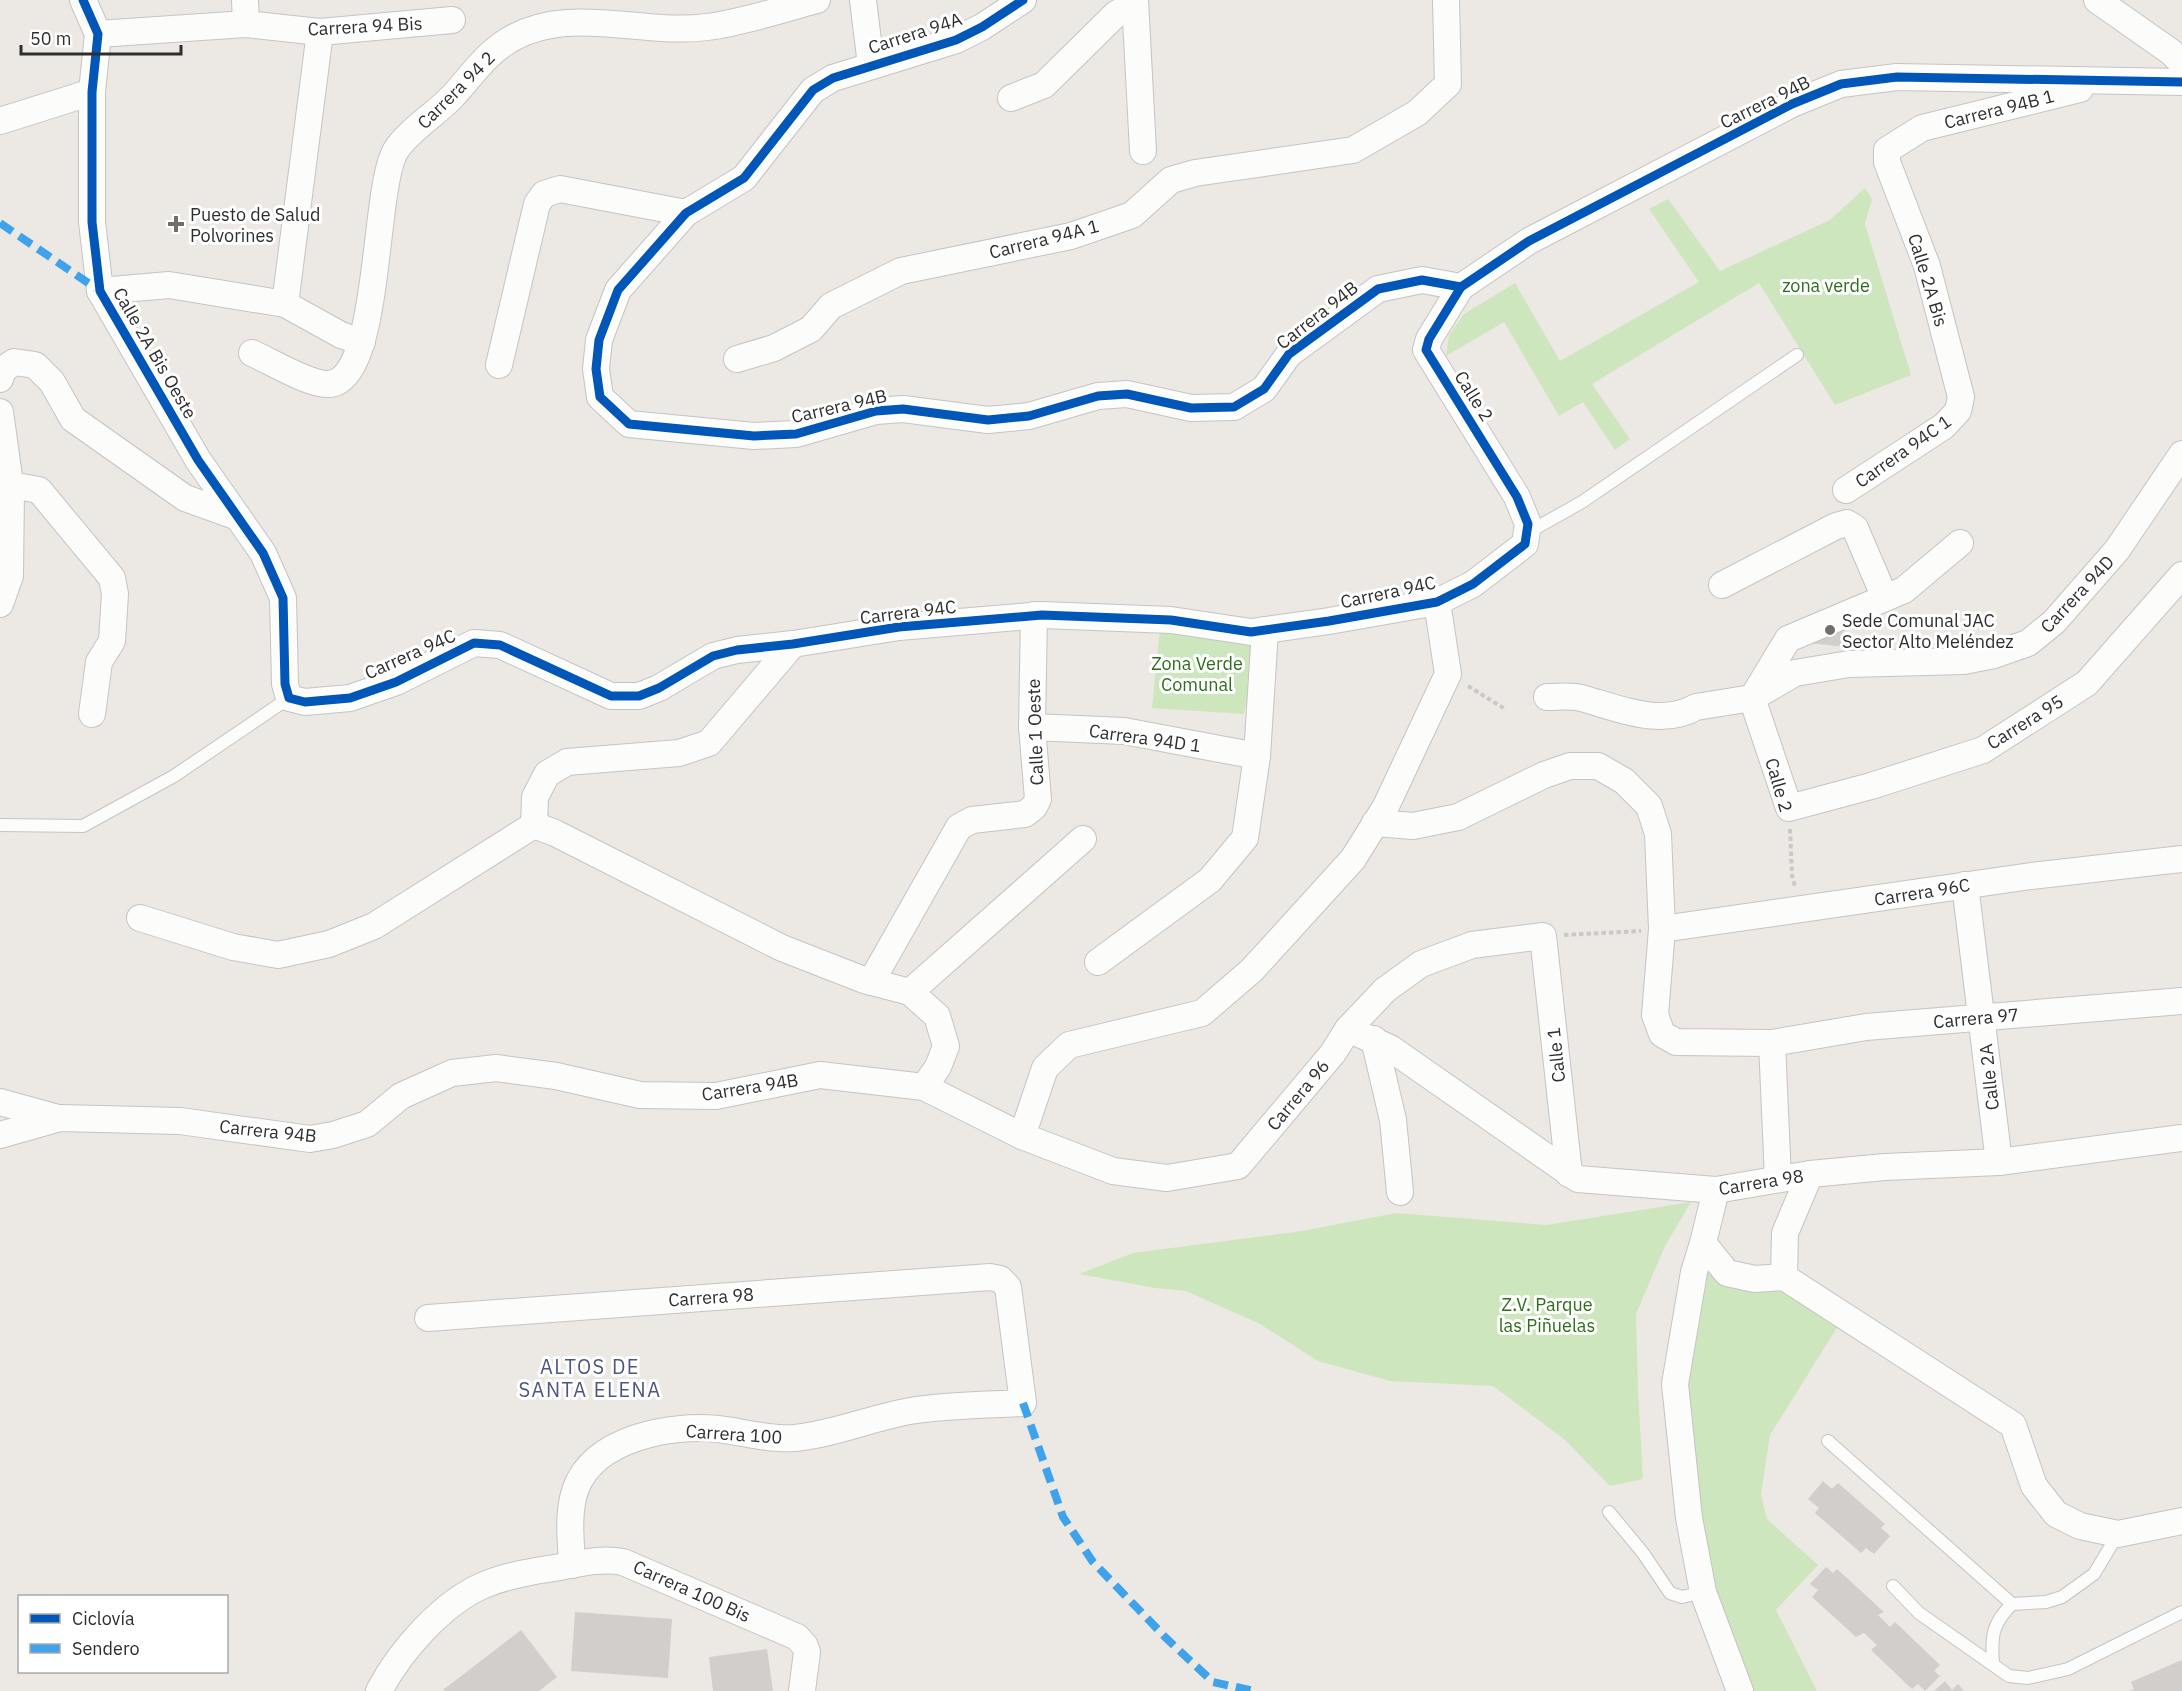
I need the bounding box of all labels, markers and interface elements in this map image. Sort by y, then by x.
street label: Carrera 94A [865,7,965,59]
street label: Carrera 94 Bis [307,12,423,40]
scale bar [21,18,182,56]
text: 50 m [30,27,72,50]
street label: Carrera 94 2 [412,46,500,134]
street label: Carrera 94B [1716,70,1814,134]
street label: Carrera 94B 1 [1942,84,2056,134]
place label: Puesto de Salud Polvorines [190,203,320,247]
street label: Carrera 94A 1 [987,214,1101,264]
marker: Puesto de Salud Polvorines [167,215,185,233]
street label: Calle 2A Bis [1903,231,1953,329]
park label: zona verde [1782,274,1870,297]
street label: Carrera 94B [1271,276,1363,354]
street label: Calle 2A Bis Oeste [108,283,202,423]
street label: Calle 2 [1450,366,1498,426]
street label: Carrera 94B [789,384,889,428]
street label: Carrera 94C 1 [1851,409,1955,493]
street label: Carrera 94D [2035,550,2119,638]
street label: Carrera 94C [1338,571,1438,613]
street label: Carrera 94C [858,595,958,629]
place label: Sede Comunal JAC Sector Alto Meléndez [1842,609,2014,653]
marker: Sede Comunal JAC Sector Alto Meléndez [1823,623,1837,637]
street label: Carrera 94C [361,624,459,684]
park label: Zona Verde Comunal [1151,652,1243,696]
street label: Calle 1 Oeste [1022,678,1048,786]
street label: Carrera 95 [1983,690,2067,754]
street label: Carrera 94D 1 [1087,719,1203,757]
street label: Calle 2 [1760,755,1798,815]
street label: Carrera 96C [1872,873,1972,911]
street label: Carrera 97 [1932,1003,2020,1033]
street label: Calle 1 [1542,1026,1570,1084]
street label: Calle 2A [1974,1042,2004,1112]
street label: Carrera 96 [1262,1055,1334,1135]
street label: Carrera 94B [700,1068,800,1106]
street label: Carrera 94B [218,1114,318,1148]
street label: Carrera 98 [1717,1164,1805,1200]
street label: Carrera 98 [667,1283,755,1311]
park label: Z.V. Parque las Piñuelas [1499,1293,1595,1337]
district label: ALTOS DE SANTA ELENA [518,1353,662,1403]
street label: Carrera 100 [685,1419,783,1449]
street label: Carrera 100 Bis [630,1555,754,1627]
legend [18,1595,228,1673]
text: Ciclovía [72,1607,135,1630]
text: Sendero [72,1637,139,1660]

